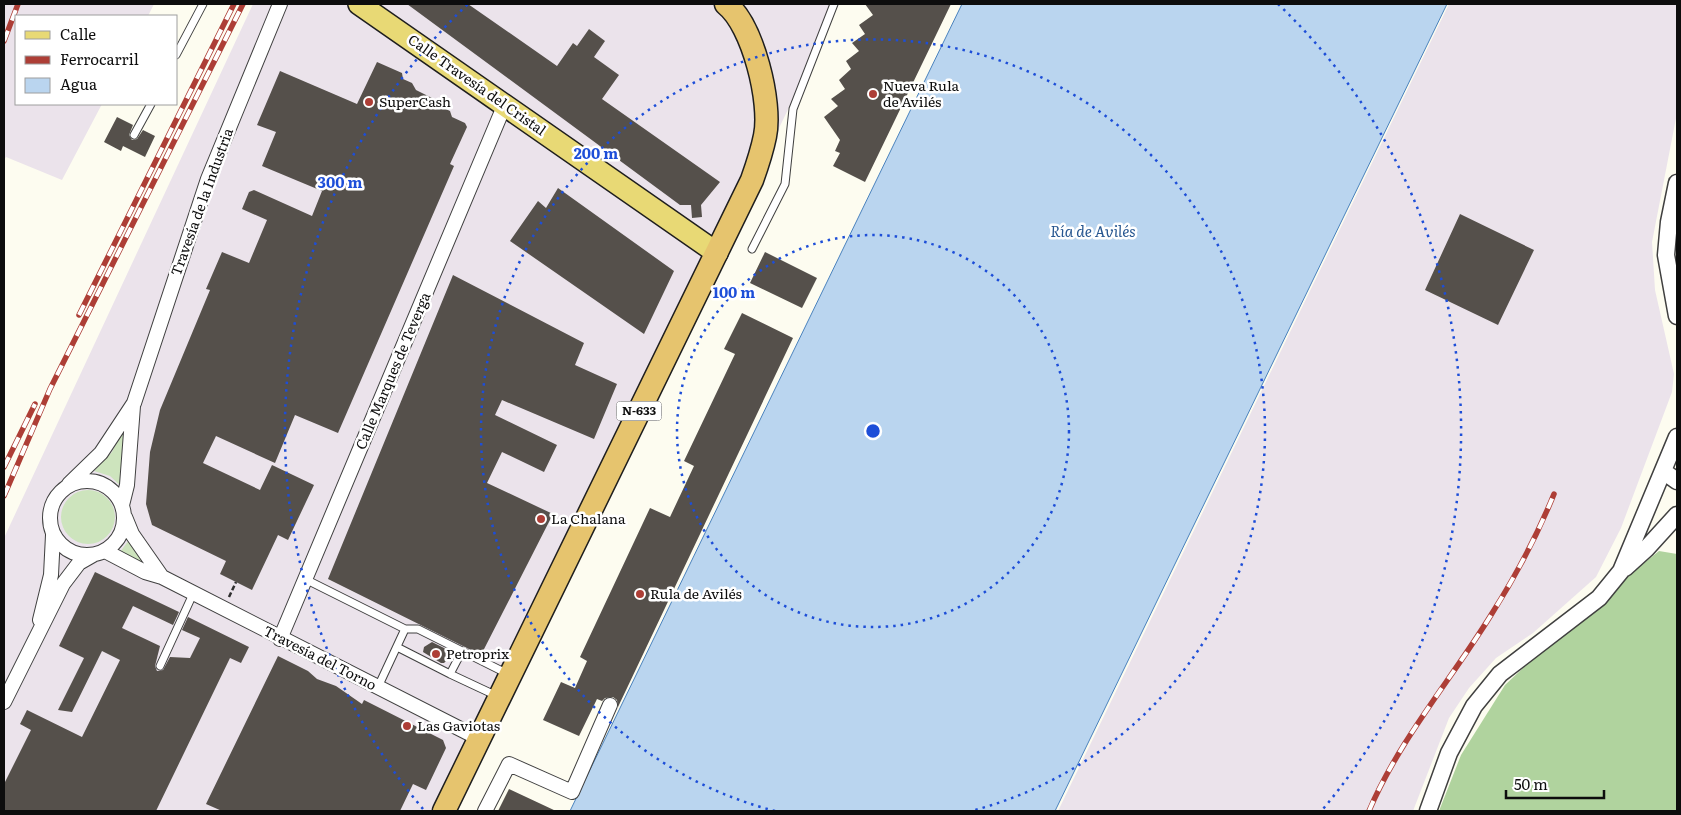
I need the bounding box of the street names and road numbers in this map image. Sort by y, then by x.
street label: Calle Travesía del Cristal [405,29,551,140]
street label: Travesía de la Industria [165,125,237,278]
street label: Calle Marques de Teverga [350,288,435,452]
road number: N-633 [616,402,662,421]
street label: Travesía del Torno [261,620,380,694]

